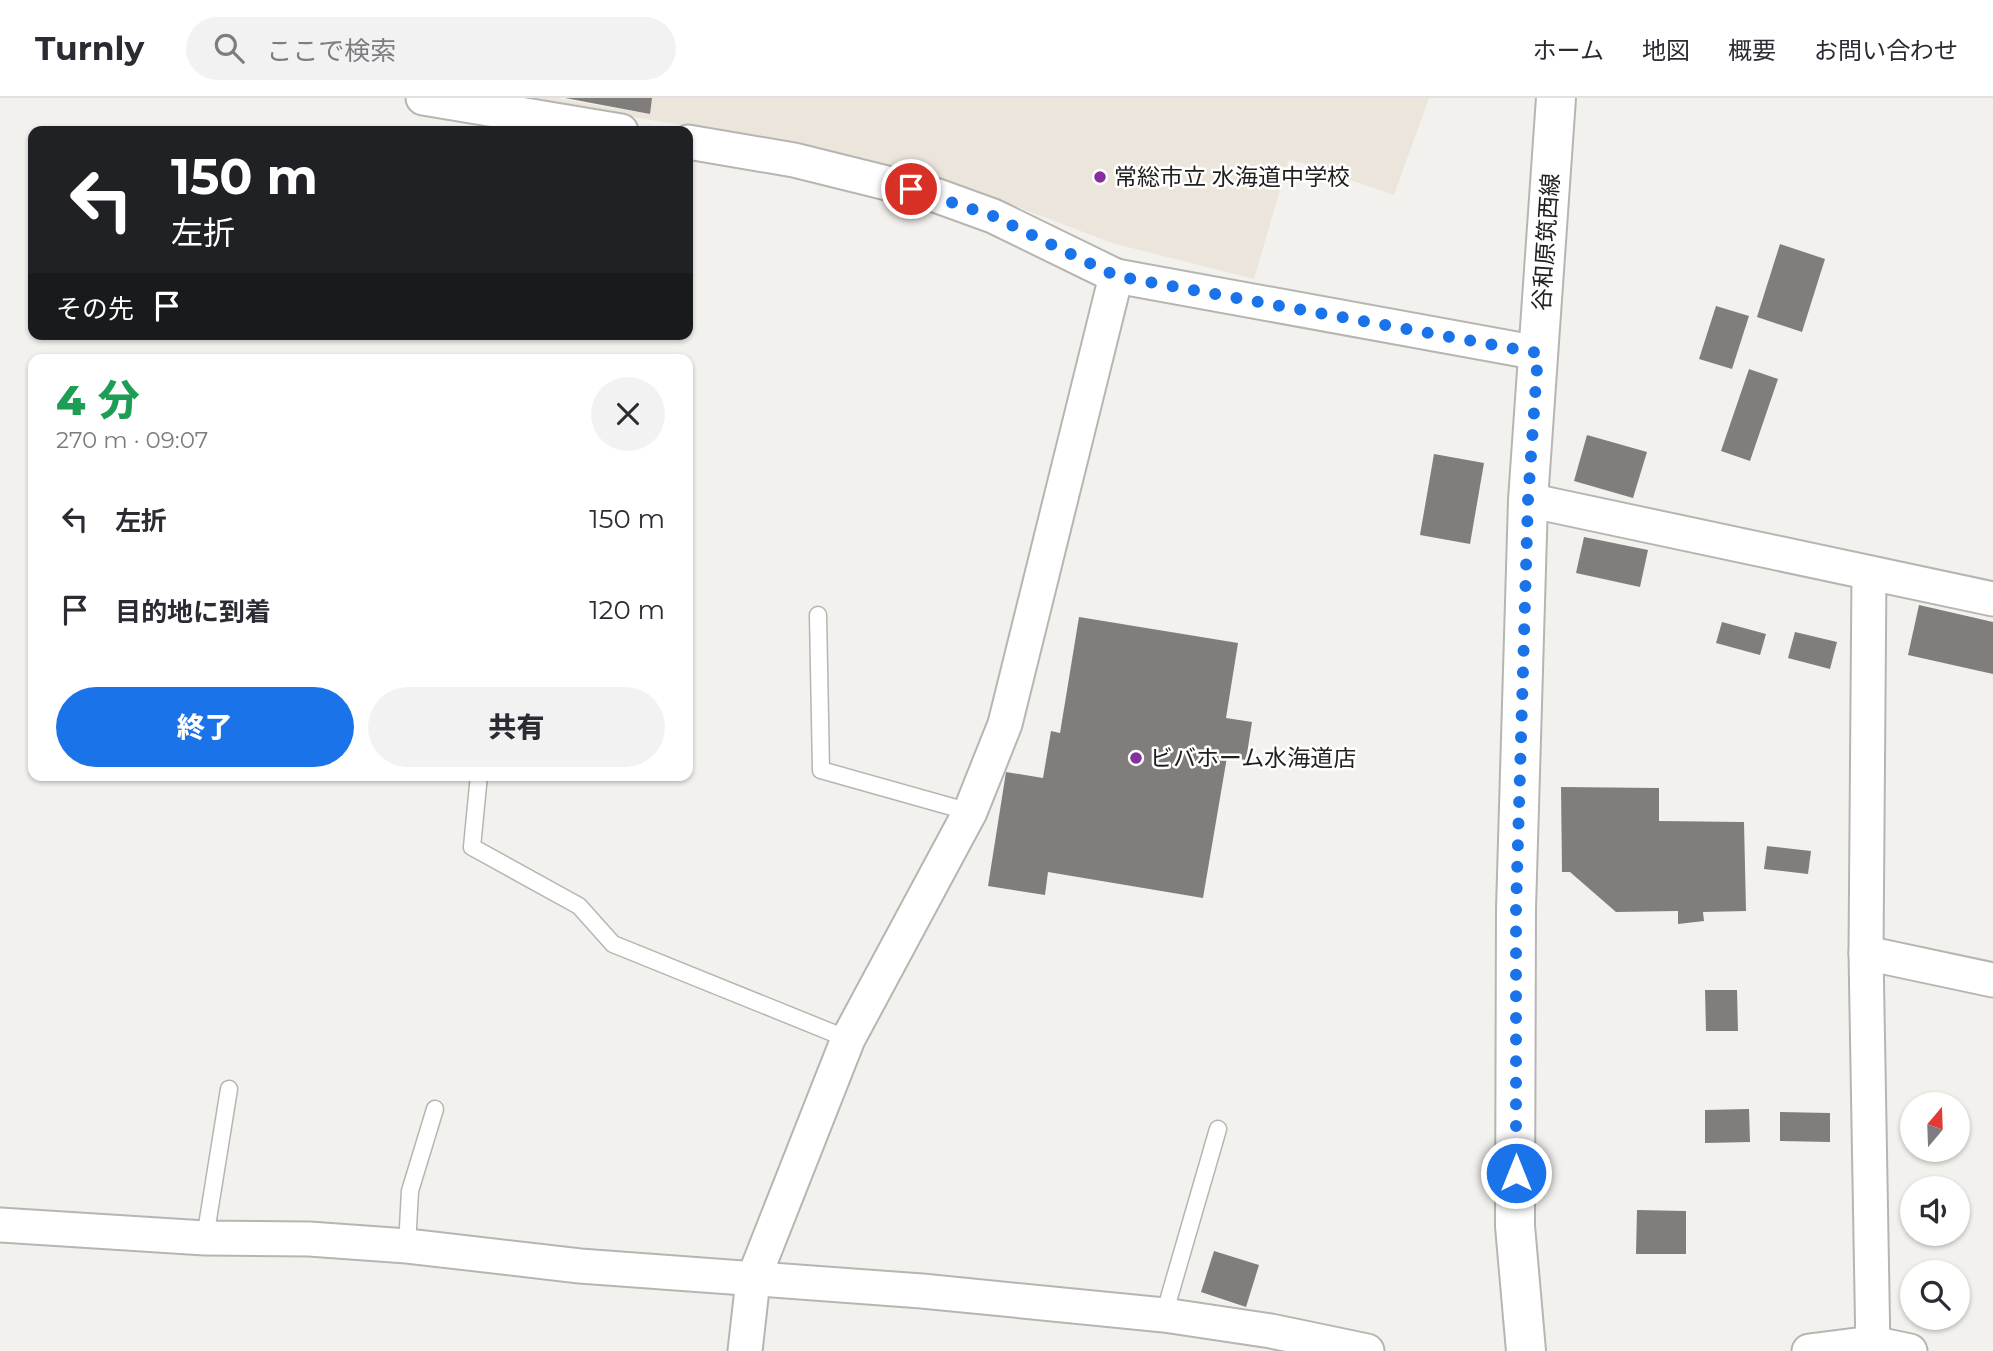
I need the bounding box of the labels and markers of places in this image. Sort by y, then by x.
pin [881,159,941,219]
place label: 常総市立 水海道中学校 [1114,163,1350,191]
marker: 常総市立 水海道中学校 [1092,169,1108,185]
place label: ビバホーム水海道店 [1150,744,1356,772]
marker: ビバホーム水海道店 [1128,750,1144,766]

